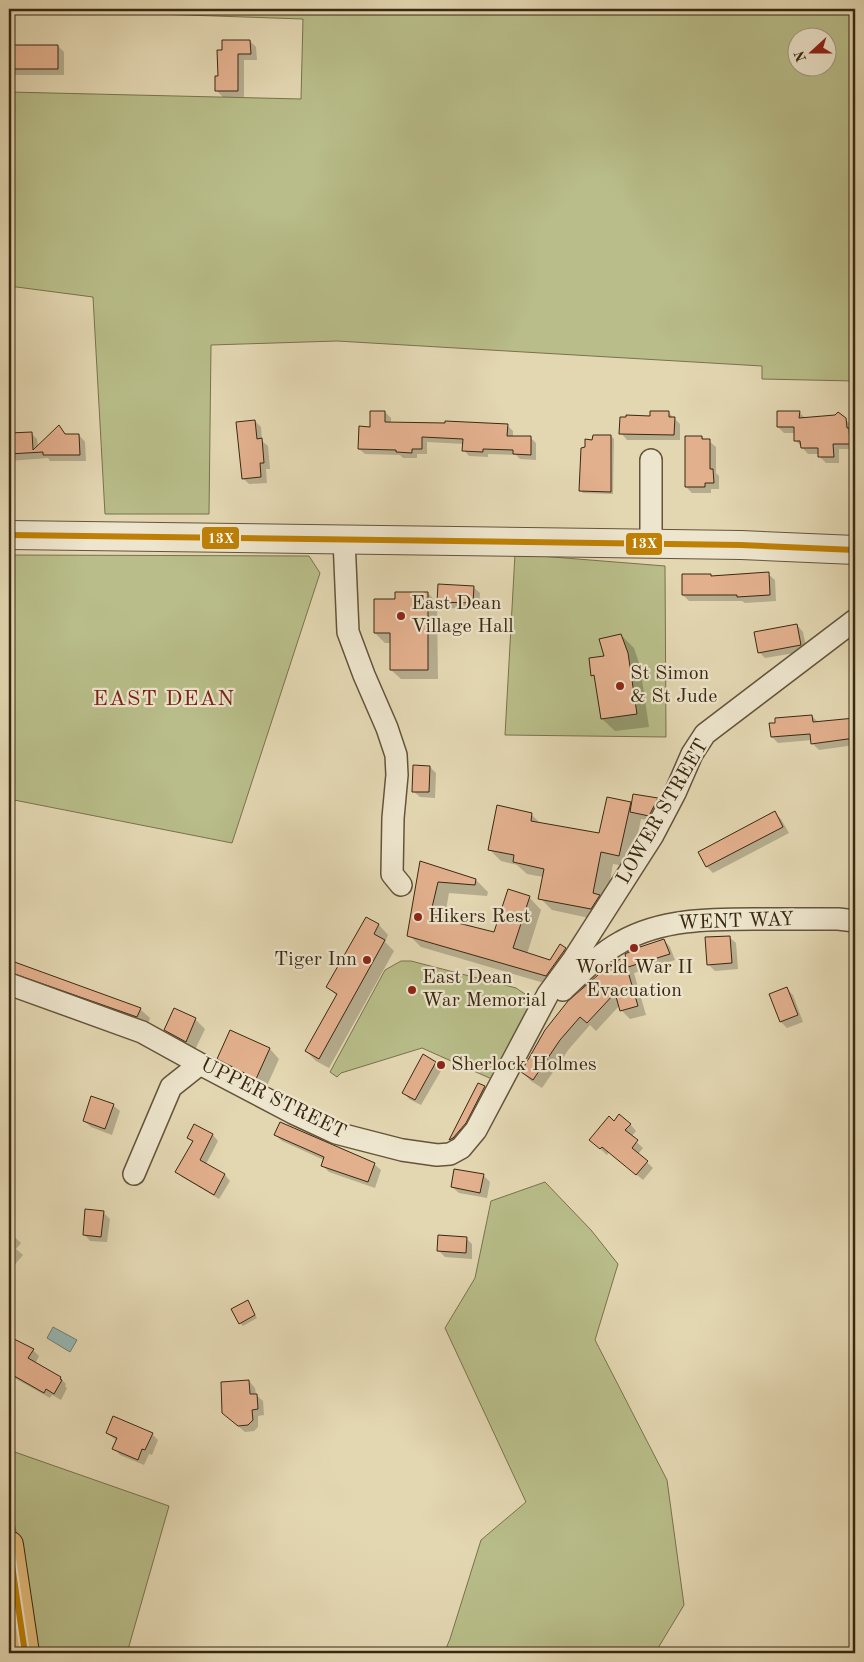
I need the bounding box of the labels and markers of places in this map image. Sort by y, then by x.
place label: East Dean Village Hall [411,594,514,637]
marker: East Dean Village Hall [395,610,407,622]
place label: St Simon & St Jude [630,664,717,707]
marker: St Simon & St Jude [614,680,626,692]
place label: Hikers Rest [428,907,530,927]
marker: Hikers Rest [412,911,424,923]
marker: World War II Evacuation [628,942,640,954]
place label: Tiger Inn [274,950,357,970]
marker: Tiger Inn [361,954,373,966]
place label: World War II Evacuation [575,958,693,1001]
place label: East Dean War Memorial [422,968,546,1011]
marker: East Dean War Memorial [406,984,418,996]
place label: Sherlock Holmes [451,1055,597,1075]
marker: Sherlock Holmes [435,1059,447,1071]

